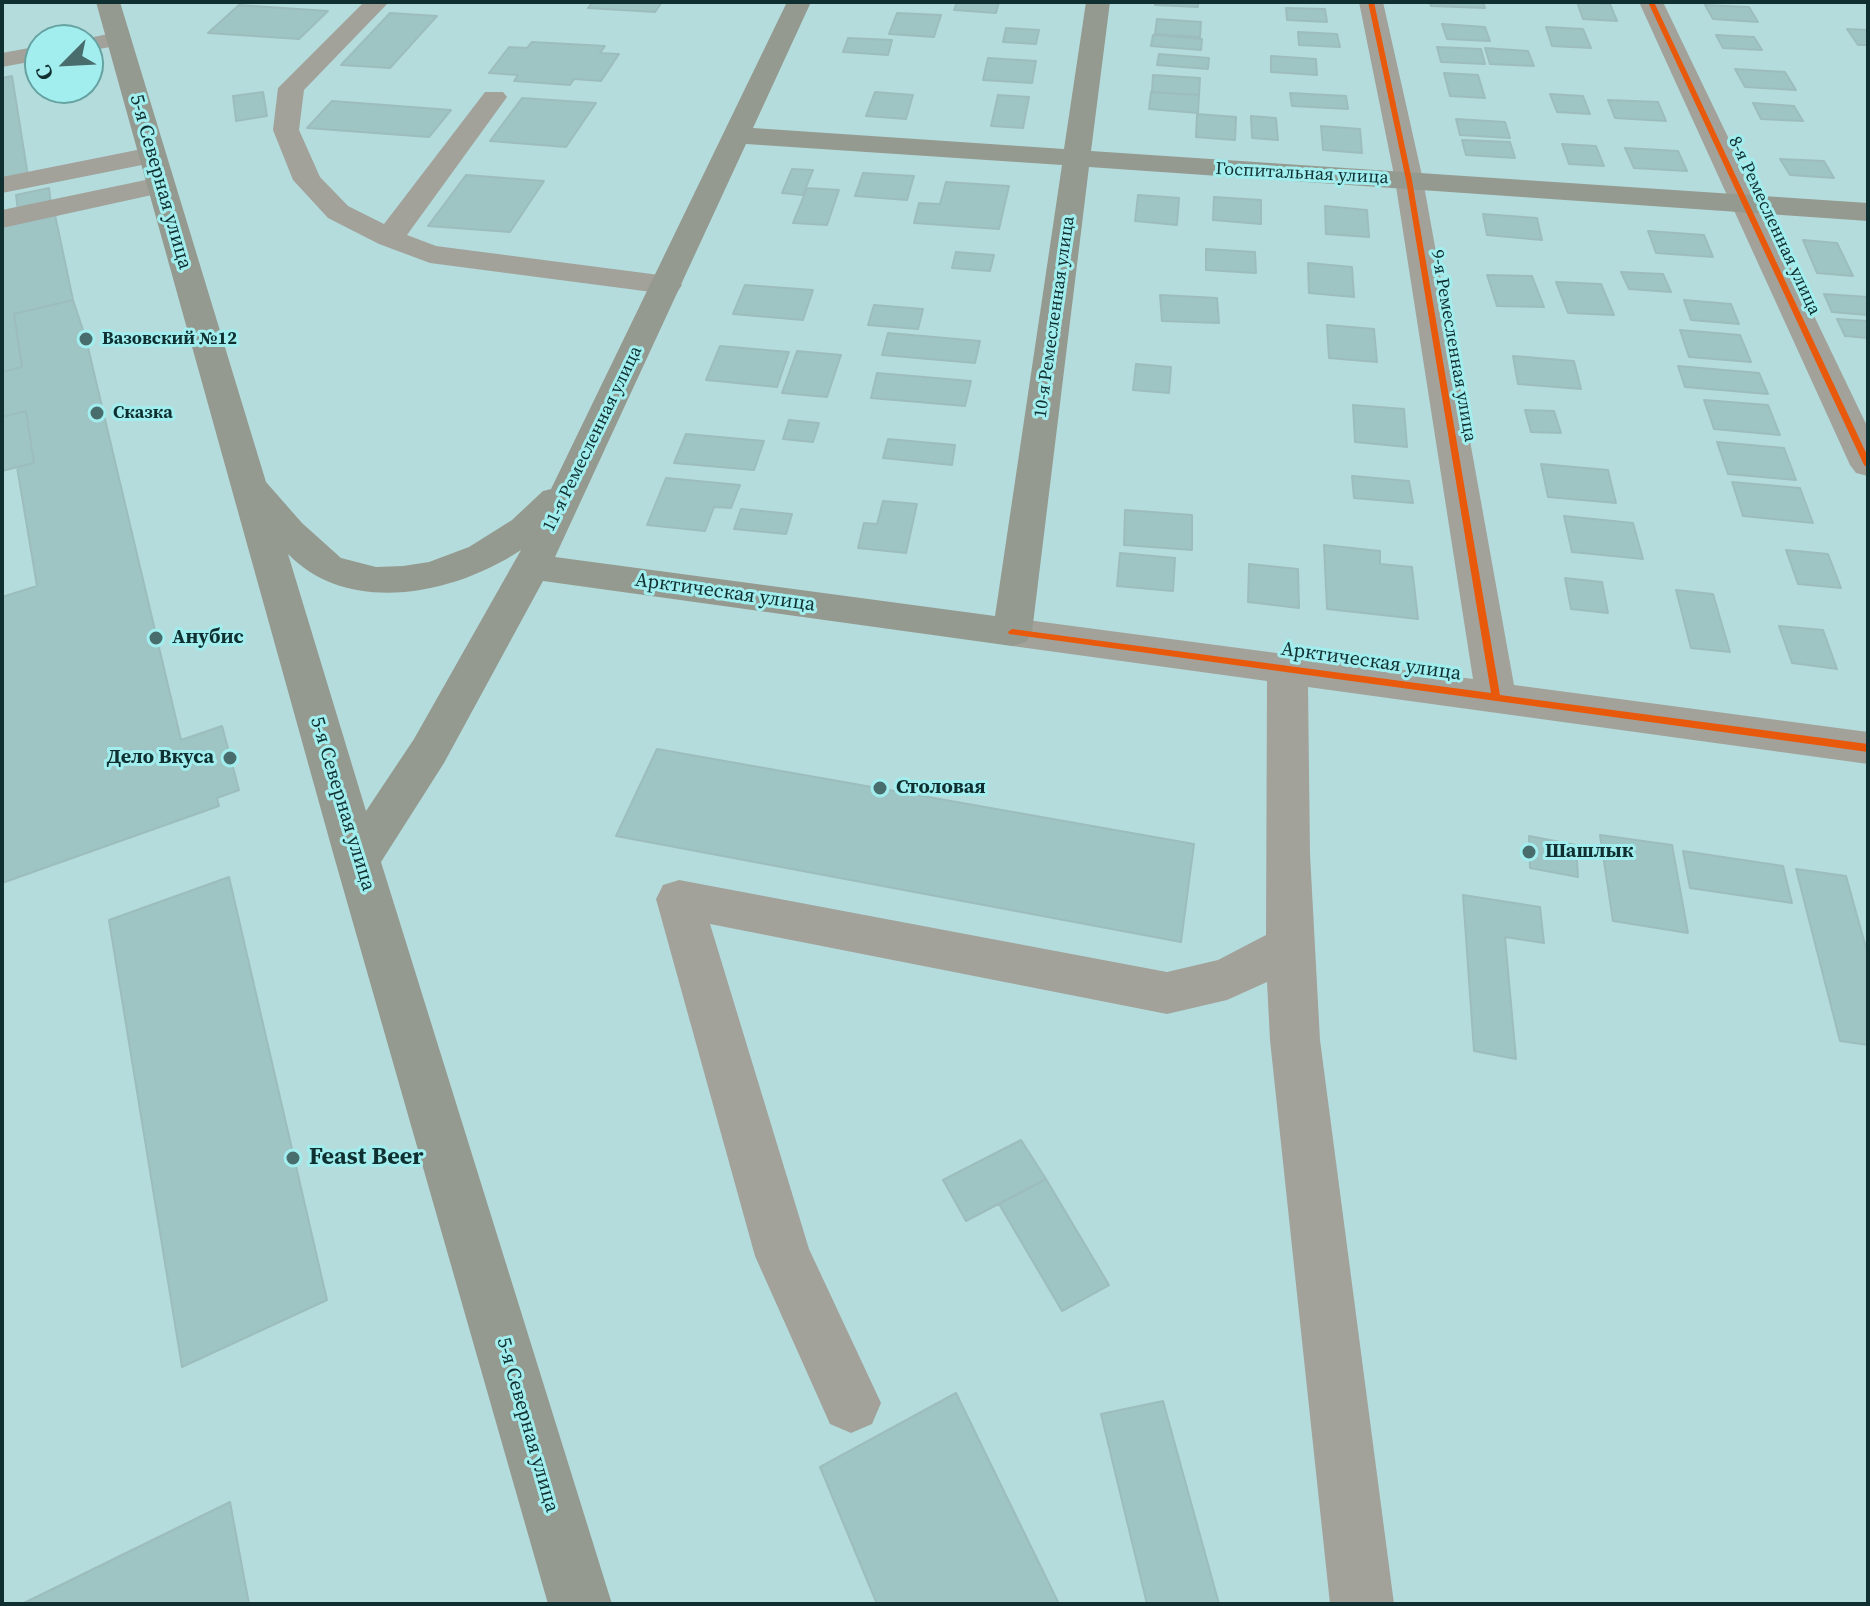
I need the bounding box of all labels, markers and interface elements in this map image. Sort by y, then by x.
north arrow [24,24,104,104]
text: С [27,61,60,85]
street label: 5-я Северная улица [124,92,196,272]
street label: 8-я Ремесленная улица [1723,133,1825,319]
street label: Госпитальная улица [1215,159,1389,189]
street label: 10-я Ремесленная улица [1030,215,1080,419]
street label: 9-я Ремесленная улица [1425,248,1481,444]
place label: Вазовский №12 [102,328,237,350]
marker: Вазовский №12 [77,330,95,348]
street label: 11-я Ремесленная улица [539,343,647,535]
place label: Сказка [113,402,173,424]
marker: Сказка [88,404,106,422]
street label: Арктическая улица [633,568,817,618]
place label: Анубис [172,626,244,650]
marker: Анубис [147,629,165,647]
street label: Арктическая улица [1279,637,1463,687]
street label: 5-я Северная улица [304,714,380,894]
place label: Дело Вкуса [107,746,214,770]
marker: Дело Вкуса [221,749,239,767]
place label: Столовая [896,776,986,800]
marker: Столовая [871,779,889,797]
place label: Шашлык [1545,840,1633,864]
marker: Шашлык [1520,843,1538,861]
place label: Feast Beer [309,1144,423,1172]
marker: Feast Beer [284,1149,302,1167]
street label: 5-я Северная улица [491,1335,563,1515]

